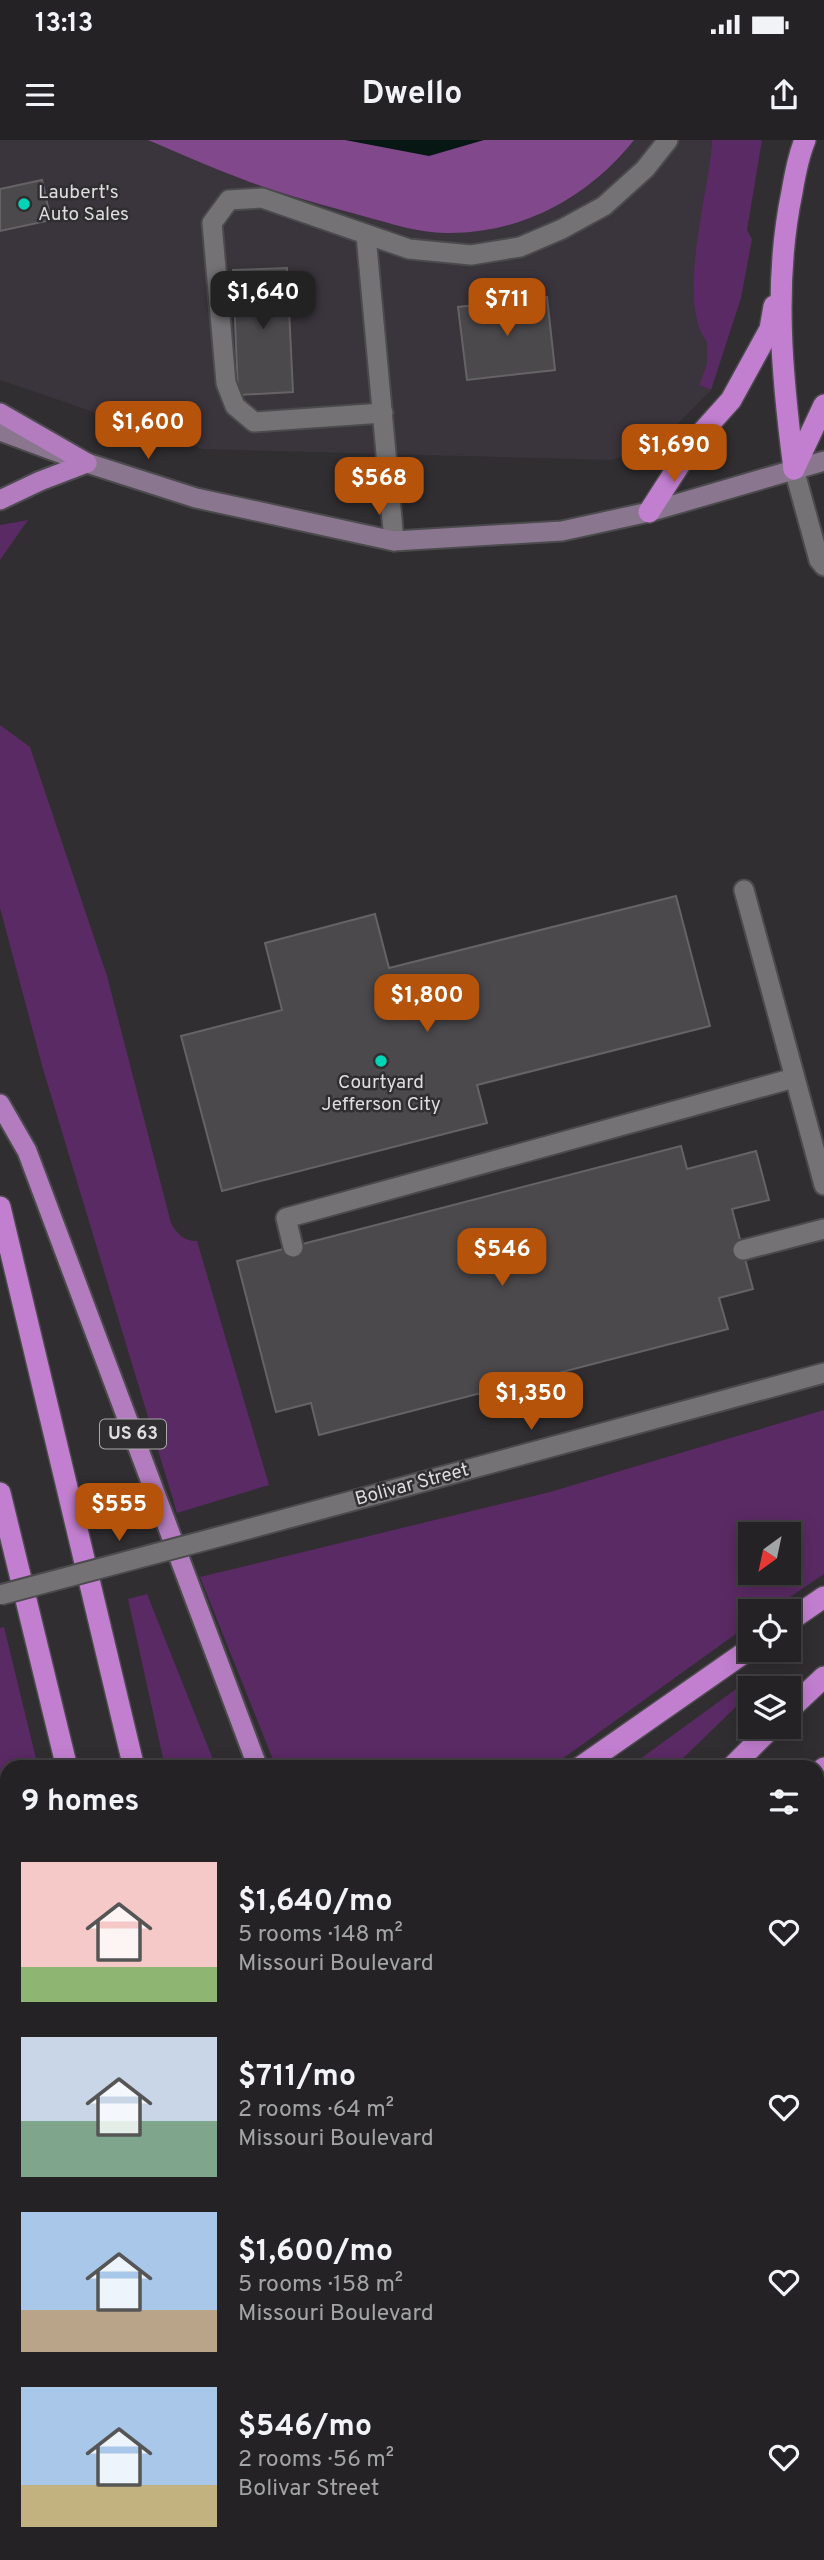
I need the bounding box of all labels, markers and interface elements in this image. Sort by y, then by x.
text: 13:13 [35,8,93,41]
text: Dwello [362,75,462,115]
icon: menu [21,76,59,114]
icon: share [765,76,803,114]
place label: Laubert's Auto Sales [38,181,129,227]
marker: Laubert's Auto Sales [16,196,32,212]
pin: $1,640 [206,272,320,331]
pin: $711 [466,278,548,338]
text: $1,640 [226,279,300,308]
text: $711 [484,286,530,315]
pin: $1,600 [91,402,205,461]
text: $1,600 [111,409,185,438]
pin: $1,690 [617,424,731,484]
text: $1,690 [638,432,710,461]
pin: $568 [338,458,420,517]
text: $568 [351,465,407,494]
pin: $1,800 [370,974,484,1034]
text: $1,800 [390,982,464,1011]
marker: Courtyard Jefferson City [373,1053,389,1069]
place label: Courtyard Jefferson City [321,1071,441,1117]
pin: $546 [461,1228,543,1288]
text: $546 [473,1236,531,1265]
pin: $1,350 [474,1372,588,1432]
text: $1,350 [495,1380,567,1409]
road number: US 63 [100,1420,166,1448]
street label: Bolivar Street [352,1458,472,1512]
pin: $555 [78,1484,160,1543]
text: $555 [91,1491,147,1520]
north arrow [738,1522,802,1586]
map controls [738,1522,801,1739]
button: locate [738,1599,801,1662]
button: layers [738,1676,801,1739]
icon: filters [765,1783,803,1821]
text: 9 homes [21,1784,139,1821]
text: $1,640/mo [238,1884,392,1921]
icon: home [77,1890,161,1974]
icon: heart [765,1913,803,1951]
text: 5 rooms · 148 m² [238,1921,403,1950]
text: Missouri Boulevard [238,1950,434,1979]
text: $711/mo [238,2059,356,2096]
icon: home [77,2065,161,2149]
icon: heart [765,2088,803,2126]
text: 2 rooms · 64 m² [238,2096,394,2125]
text: Missouri Boulevard [238,2125,434,2154]
text: $1,600/mo [238,2234,393,2271]
icon: home [77,2240,161,2324]
icon: heart [765,2263,803,2301]
text: 5 rooms · 158 m² [238,2271,403,2300]
text: Missouri Boulevard [238,2300,434,2329]
text: $546/mo [238,2409,372,2446]
icon: home [77,2415,161,2499]
icon: heart [765,2438,803,2476]
text: 2 rooms · 56 m² [238,2446,394,2475]
text: Bolivar Street [238,2475,379,2504]

